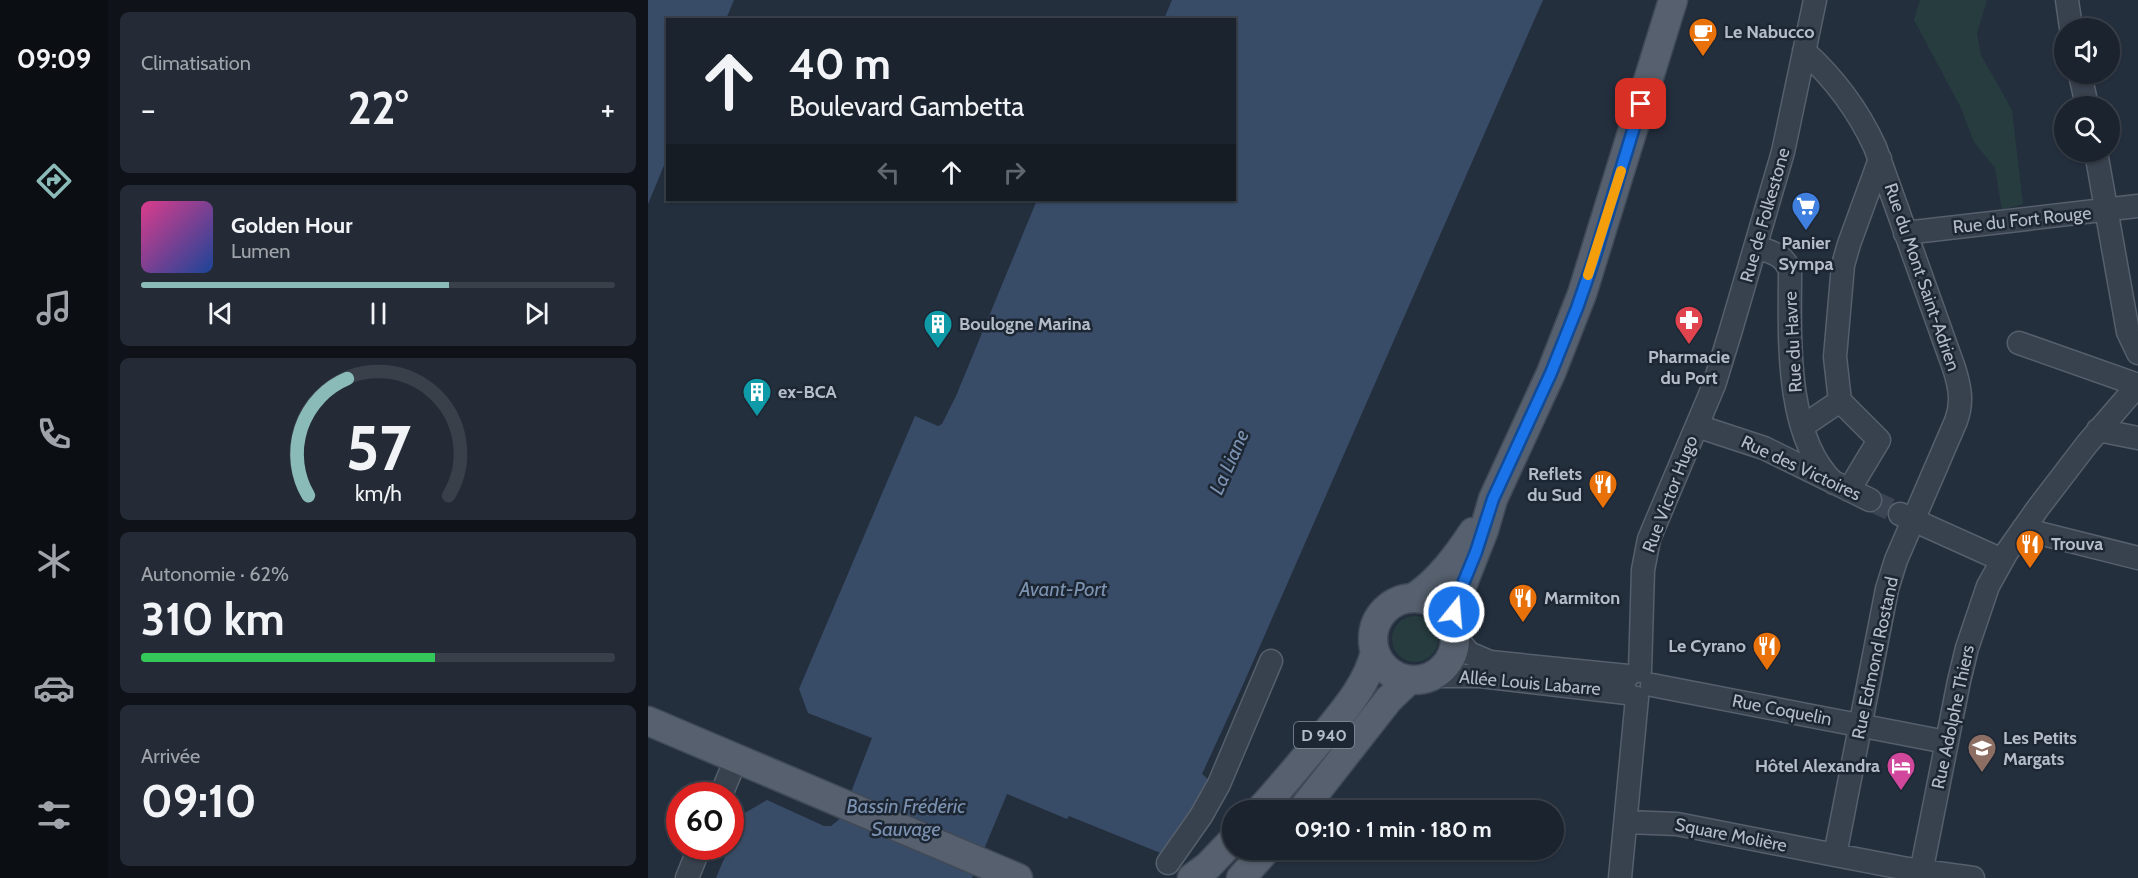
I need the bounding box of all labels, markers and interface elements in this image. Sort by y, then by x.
cafe icon: Le Nabucco [1687,16,1719,58]
map controls [2054,18,2120,162]
button: sound [2054,18,2120,84]
place label: Le Nabucco [1724,21,1814,43]
text: 40 m [789,38,891,90]
text: 09:09 [17,42,91,75]
icon: ahead [690,42,768,120]
text: Climatisation [141,51,251,75]
pin [1615,78,1666,129]
text: 22° [348,81,408,135]
icon: arrive [1624,87,1657,120]
text: − [141,89,156,129]
text: + [600,89,615,129]
text: Boulevard Gambetta [789,90,1024,123]
button: search [2054,96,2120,162]
street label: Rue de Folkestone [1735,145,1795,285]
icon: left [872,156,905,189]
icon: ahead [935,156,968,189]
icon: right [998,156,1031,189]
icon: directions [33,160,75,202]
street label: Rue du Mont Saint-Adrien [1879,180,1965,374]
supermarket icon: Panier Sympa [1790,190,1822,232]
street label: Rue du Fort Rouge [1952,202,2092,238]
text: Golden Hour [231,212,352,239]
place label: Panier Sympa [1779,232,1833,275]
text: Lumen [231,239,290,263]
icon: music [33,287,75,329]
street label: Rue du Havre [1779,291,1807,393]
icon: previous [204,297,237,330]
icon: pause [362,297,395,330]
icon: next [520,297,553,330]
pharmacy icon: Pharmacie du Port [1673,304,1705,346]
building icon: Boulogne Marina [922,308,954,350]
place label: Boulogne Marina [959,313,1091,335]
place label: Pharmacie du Port [1648,346,1730,389]
building icon: ex-BCA [741,376,773,418]
place label: ex-BCA [778,381,838,403]
text: 57 [345,410,411,486]
icon: phone [33,413,75,455]
water label: La Liane [1204,426,1254,498]
street label: Rue des Victoires [1738,431,1864,505]
street label: Rue Victor Hugo [1638,432,1702,556]
place label: Reflets du Sud [1527,463,1582,506]
restaurant icon: Reflets du Sud [1587,468,1619,510]
text: km/h [355,480,401,506]
restaurant icon: Trouva [2014,528,2046,570]
place label: Trouva [2051,533,2103,555]
icon: climate [33,540,75,582]
text: Autonomie · 62% [141,562,289,586]
street label: Rue Edmond Rostand [1847,575,1903,741]
water label: Avant-Port [1018,577,1108,601]
position arrow [1422,580,1486,644]
restaurant icon: Marmiton [1507,582,1539,624]
place label: Marmiton [1544,587,1620,609]
text: 310 km [141,592,285,646]
restaurant icon: Le Cyrano [1751,630,1783,672]
place label: Le Cyrano [1668,635,1746,657]
street label: Rue Adolphe Thiers [1927,643,1979,791]
street label: Allée Louis Labarre [1458,666,1602,700]
icon: car [33,667,75,709]
street label: Rue Coquelin [1730,690,1834,730]
road number: D 940 [1294,722,1354,748]
place label: Les Petits Margats [2003,727,2077,770]
school or university icon: Les Petits Margats [1966,732,1998,774]
text: Arrivée [141,744,200,768]
hotel icon: Hôtel Alexandra [1885,750,1917,792]
place label: Hôtel Alexandra [1755,755,1880,777]
text: 09:10 [141,774,256,828]
speed limit sign: 60 [666,782,744,860]
icon: filters [33,794,75,836]
water label: Bassin Frédéric Sauvage [846,794,966,841]
street label: Square Molière [1673,813,1789,857]
text: 09:10 · 1 min · 180 m [1294,816,1492,843]

